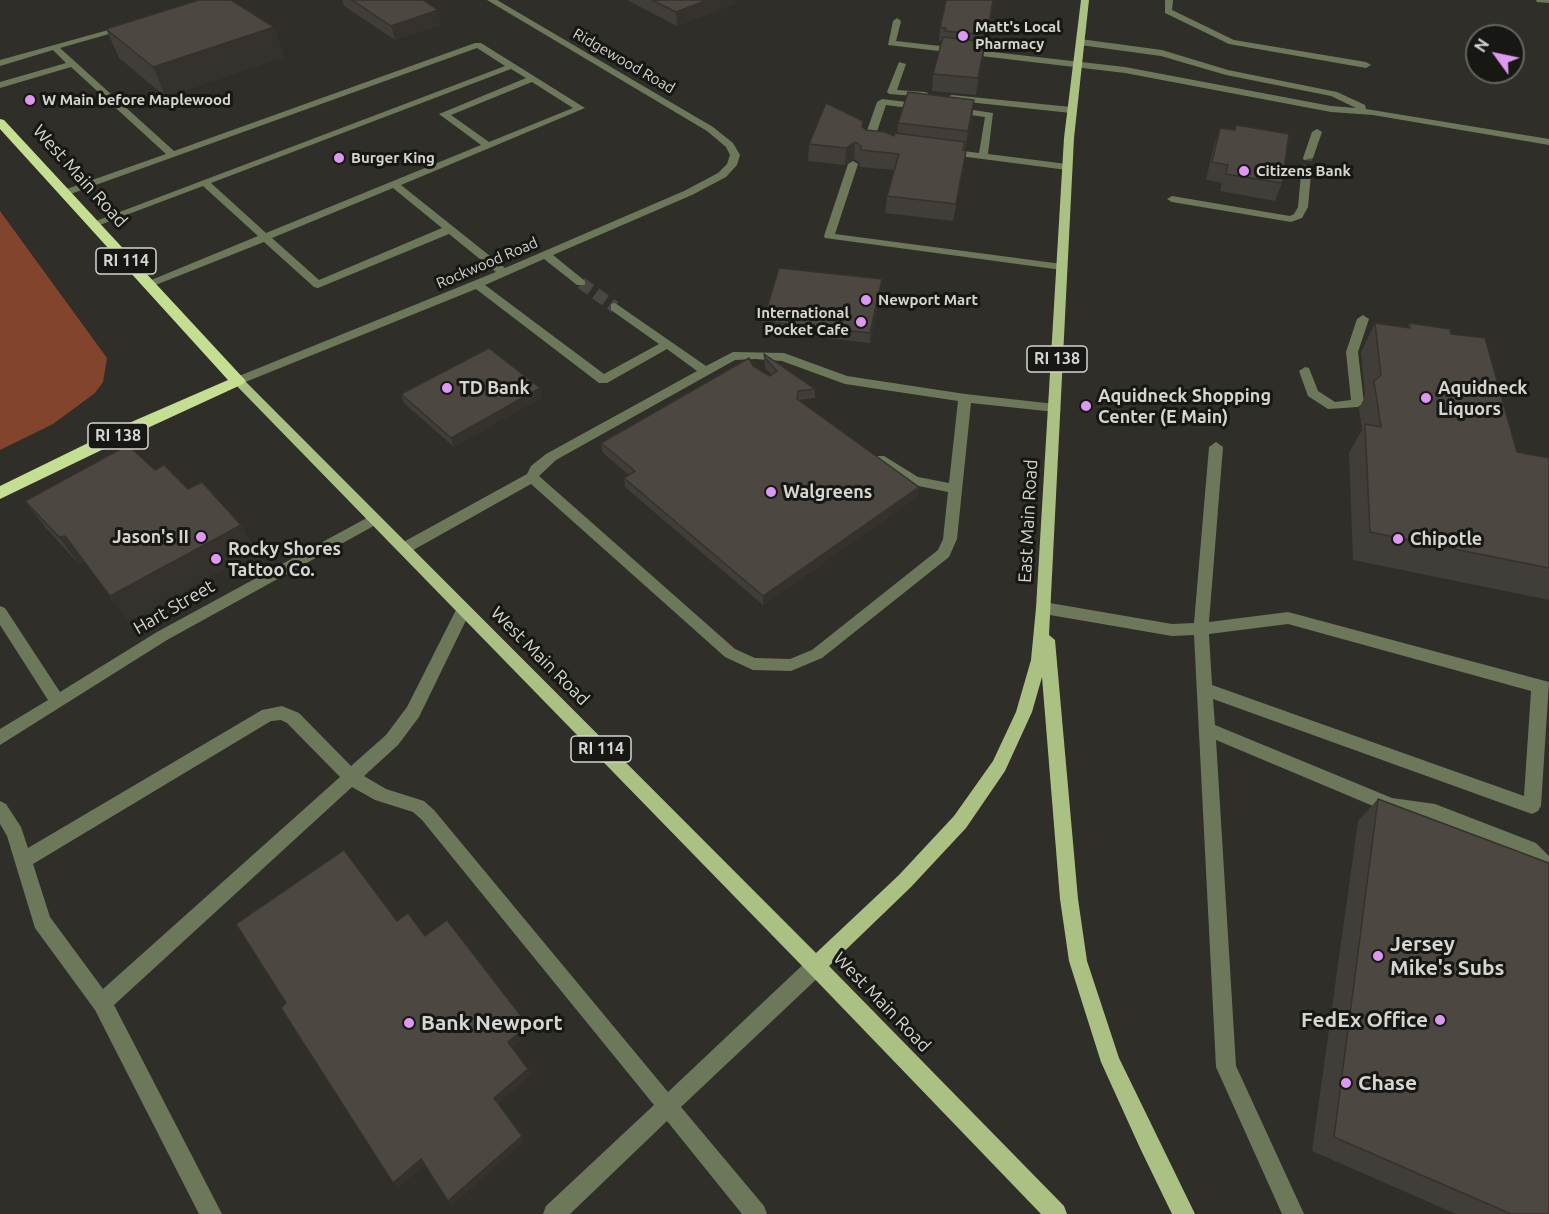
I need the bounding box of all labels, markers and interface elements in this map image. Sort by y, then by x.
place label: Matt's Local Pharmacy [975,18,1061,53]
north arrow [1465,24,1525,84]
street label: Ridgewood Road [570,25,678,97]
marker: Matt's Local Pharmacy [956,29,970,43]
text: N [1471,35,1492,55]
place label: W Main before Maplewood [42,91,231,109]
marker: W Main before Maplewood [23,93,37,107]
street label: West Main Road [28,120,132,232]
place label: Burger King [351,149,435,167]
marker: Burger King [332,151,346,165]
place label: Citizens Bank [1256,162,1351,180]
marker: Citizens Bank [1237,164,1251,178]
street label: Rockwood Road [433,233,541,293]
road number: RI 114 [96,248,156,274]
place label: Newport Mart [878,291,978,309]
marker: Newport Mart [859,293,873,307]
place label: International Pocket Cafe [757,304,849,339]
marker: International Pocket Cafe [854,315,868,329]
road number: RI 138 [1027,346,1087,372]
place label: TD Bank [459,377,530,399]
place label: Aquidneck Liquors [1438,377,1527,420]
marker: TD Bank [440,381,454,395]
place label: Aquidneck Shopping Center (E Main) [1098,385,1271,428]
marker: Aquidneck Liquors [1419,391,1433,405]
marker: Aquidneck Shopping Center (E Main) [1079,399,1093,413]
road number: RI 138 [88,423,148,449]
street label: East Main Road [1014,459,1042,583]
place label: Walgreens [783,481,872,503]
marker: Walgreens [764,485,778,499]
place label: Jason's II [112,526,189,548]
place label: Chipotle [1410,528,1482,550]
marker: Jason's II [194,530,208,544]
marker: Chipotle [1391,532,1405,546]
place label: Rocky Shores Tattoo Co. [228,538,341,580]
marker: Rocky Shores Tattoo Co. [209,552,223,566]
street label: Hart Street [130,575,218,639]
street label: West Main Road [486,602,594,710]
road number: RI 114 [571,736,631,762]
place label: Jersey Mike's Subs [1390,931,1504,981]
street label: West Main Road [829,948,935,1056]
marker: Jersey Mike's Subs [1371,949,1385,963]
place label: FedEx Office [1301,1007,1428,1033]
place label: Bank Newport [421,1010,562,1036]
marker: FedEx Office [1433,1013,1447,1027]
marker: Bank Newport [402,1016,416,1030]
place label: Chase [1358,1070,1417,1096]
marker: Chase [1339,1076,1353,1090]

